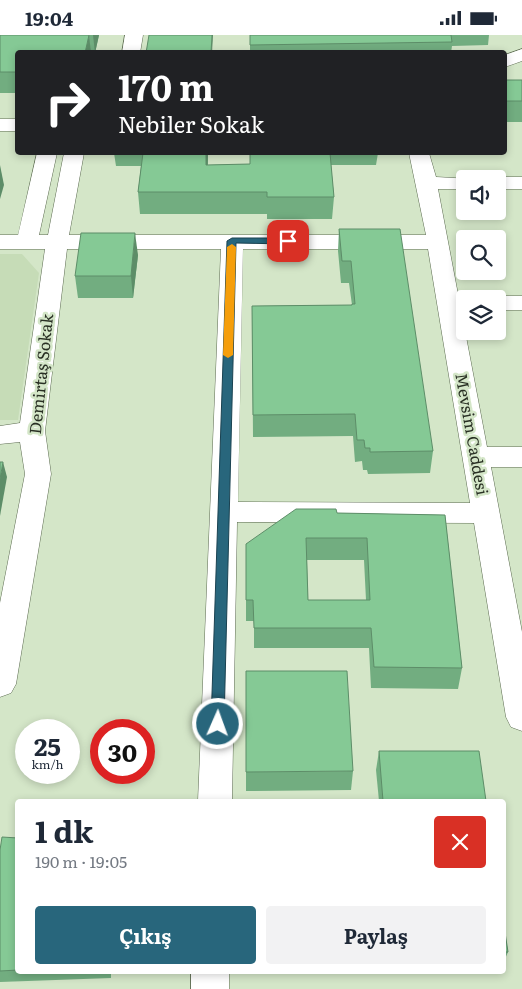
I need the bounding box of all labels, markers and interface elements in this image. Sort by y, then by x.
text: 19:04 [25,4,73,32]
text: 170 m [118,60,214,112]
icon: right [35,70,100,135]
text: Nebiler Sokak [118,107,264,140]
map controls [456,170,506,340]
button: sound [456,170,506,220]
pin [267,220,309,262]
icon: arrive [274,227,302,255]
button: search [456,230,506,280]
button: layers [456,290,506,340]
street label: Demirtaş Sokak [22,312,58,435]
street label: Mevsim Caddesi [450,371,496,497]
position arrow [191,697,243,749]
speed limit sign: 30 [90,719,155,784]
text: 25 [34,727,61,764]
text: km/h [32,755,63,773]
text: 1 dk [35,808,93,852]
button: close [434,816,486,868]
text: 190 m · 19:05 [35,849,127,873]
button: Çıkış [35,906,256,964]
button: Paylaş [266,906,486,964]

